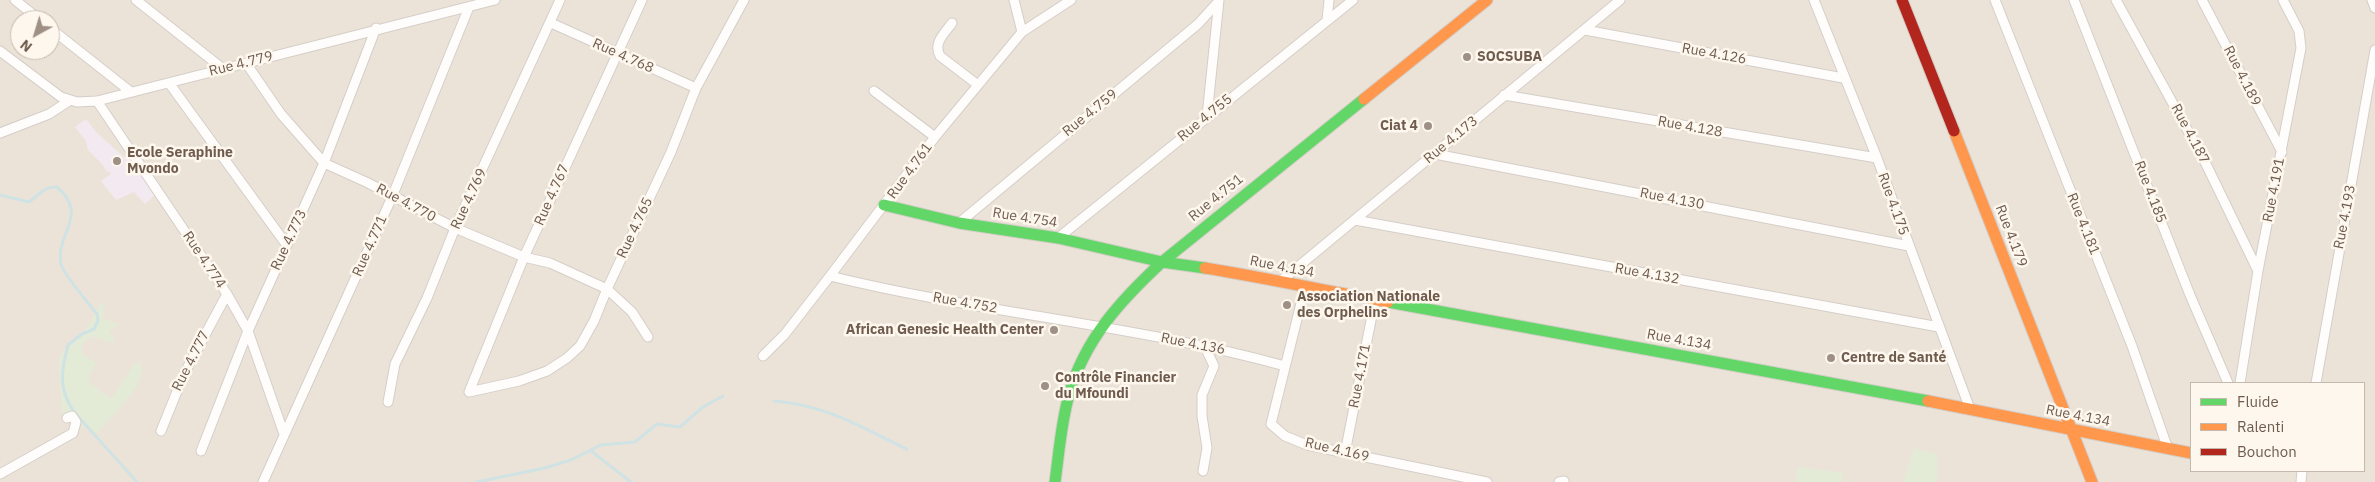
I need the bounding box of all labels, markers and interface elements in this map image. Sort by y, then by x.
north arrow [10,10,60,60]
street label: Rue 4.768 [590,35,656,77]
text: N [17,36,36,56]
street label: Rue 4.126 [1680,40,1748,68]
street label: Rue 4.189 [2220,43,2264,109]
street label: Rue 4.779 [207,48,275,80]
place label: SOCSUBA [1477,49,1542,65]
marker: SOCSUBA [1461,51,1473,63]
street label: Rue 4.759 [1059,86,1121,140]
street label: Rue 4.755 [1174,91,1236,145]
street label: Rue 4.187 [2167,101,2213,167]
street label: Rue 4.173 [1421,113,1481,167]
street label: Rue 4.128 [1656,113,1724,141]
place label: Ciat 4 [1380,118,1418,134]
marker: Ciat 4 [1422,120,1434,132]
street label: Rue 4.761 [884,140,936,202]
place label: Ecole Seraphine Mvondo [127,145,233,178]
marker: Ecole Seraphine Mvondo [111,155,123,167]
street label: Rue 4.191 [2260,156,2288,224]
street label: Rue 4.185 [2130,159,2170,225]
street label: Rue 4.767 [531,162,573,228]
street label: Rue 4.769 [448,166,490,232]
street label: Rue 4.175 [1874,170,1912,238]
street label: Rue 4.751 [1185,171,1247,225]
street label: Rue 4.770 [373,180,439,226]
street label: Rue 4.193 [2331,183,2359,251]
street label: Rue 4.130 [1638,185,1706,213]
street label: Rue 4.181 [2063,191,2103,257]
street label: Rue 4.765 [614,195,656,261]
street label: Rue 4.179 [1991,203,2031,269]
street label: Rue 4.754 [991,205,1059,231]
street label: Rue 4.773 [268,207,310,273]
street label: Rue 4.771 [349,213,391,279]
street label: Rue 4.774 [179,228,229,292]
street label: Rue 4.134 [1248,253,1316,281]
street label: Rue 4.132 [1613,260,1681,288]
street label: Rue 4.752 [931,289,999,317]
place label: Association Nationale des Orphelins [1297,289,1440,322]
marker: Association Nationale des Orphelins [1281,299,1293,311]
place label: African Genesic Health Center [846,322,1044,338]
marker: African Genesic Health Center [1048,324,1060,336]
street label: Rue 4.134 [1645,326,1713,354]
street label: Rue 4.777 [169,328,213,394]
street label: Rue 4.136 [1159,330,1227,358]
street label: Rue 4.171 [1346,342,1374,410]
place label: Centre de Santé [1841,350,1946,366]
marker: Centre de Santé [1825,352,1837,364]
place label: Contrôle Financier du Mfoundi [1055,370,1176,402]
marker: Contrôle Financier du Mfoundi [1039,380,1051,392]
legend [2190,382,2365,472]
text: Fluide [2237,392,2279,411]
street label: Rue 4.134 [2044,402,2112,430]
text: Ralenti [2237,417,2284,436]
street label: Rue 4.169 [1303,434,1371,466]
text: Bouchon [2237,442,2297,461]

